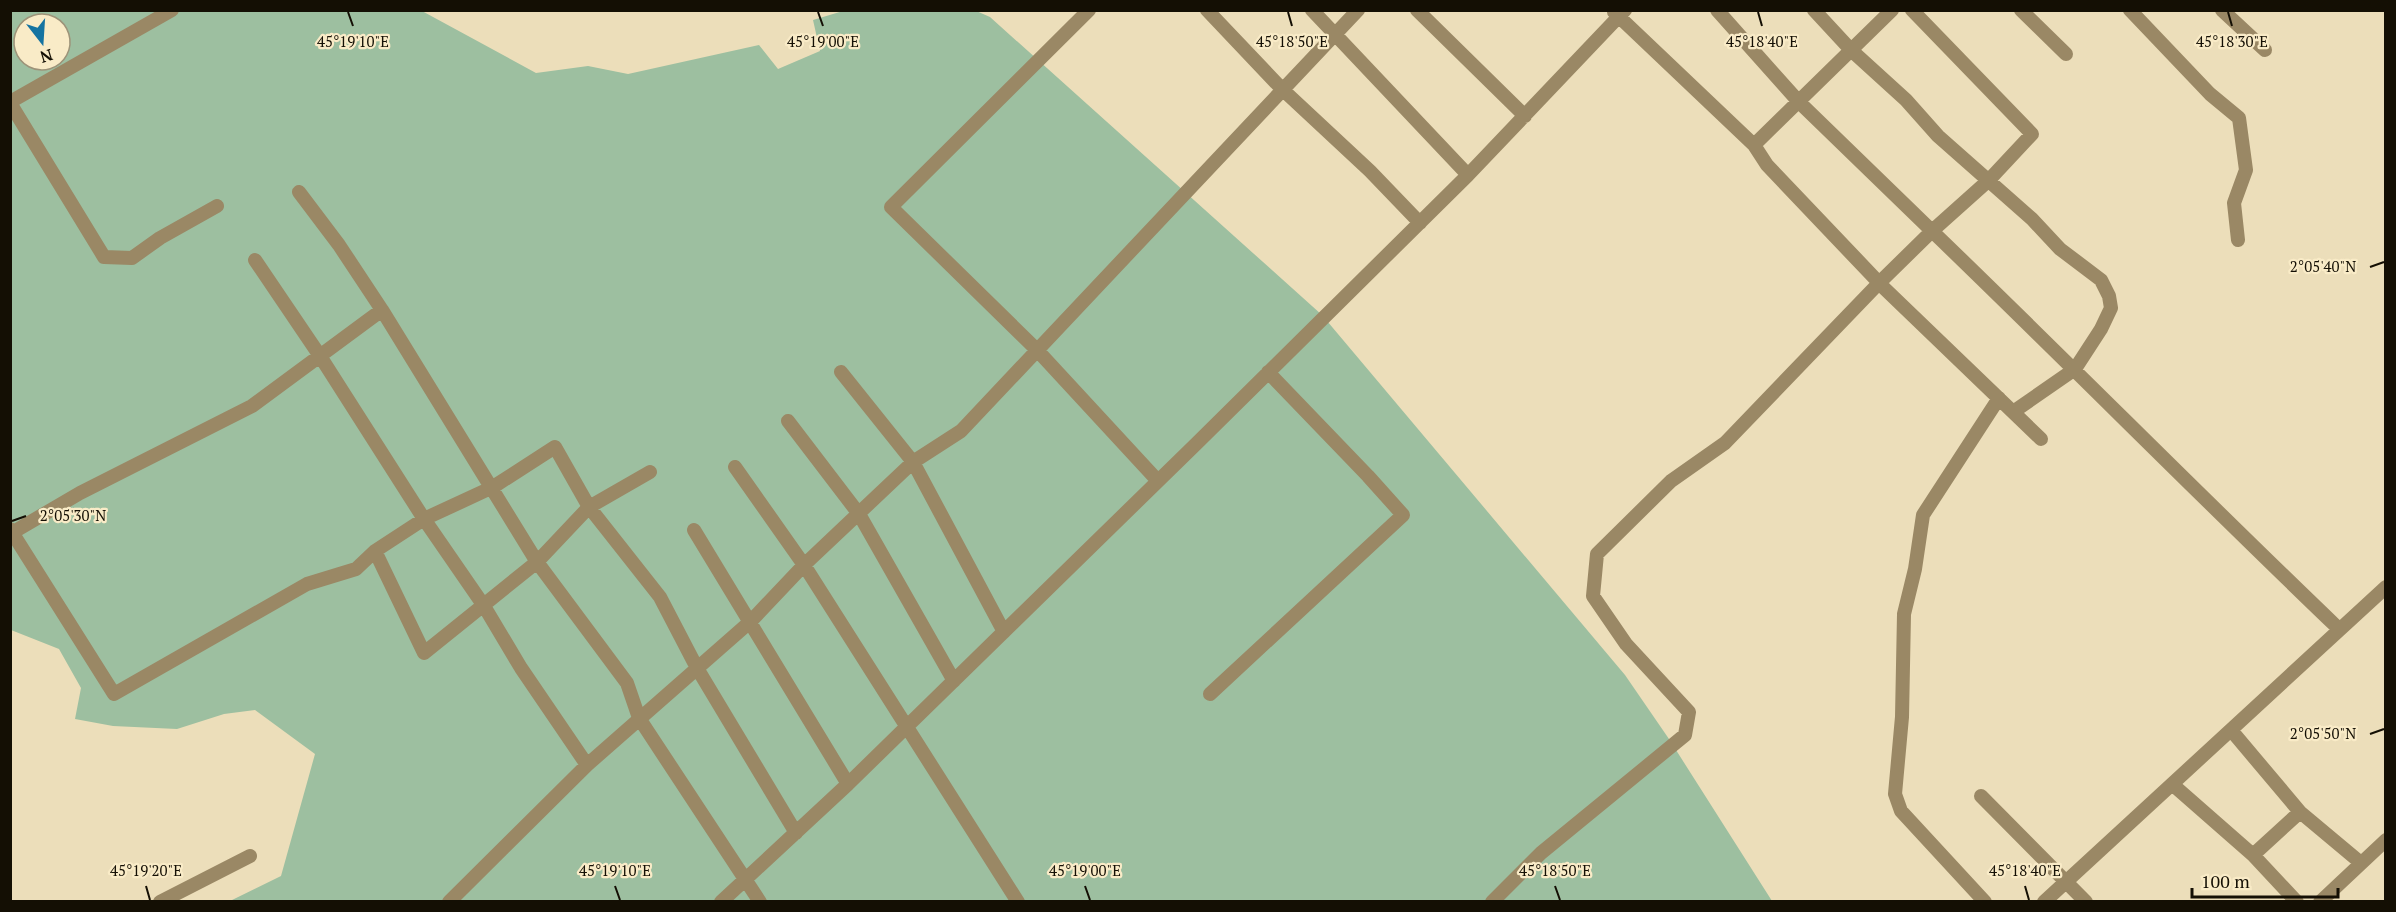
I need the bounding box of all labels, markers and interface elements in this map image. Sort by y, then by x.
north arrow [12,12,72,72]
text: 45°19'10"E [317,31,389,51]
text: 45°19'00"E [787,31,859,51]
text: 45°18'50"E [1256,31,1328,51]
text: 45°18'40"E [1726,31,1798,51]
text: 45°18'30"E [2196,31,2268,51]
text: N [37,44,55,69]
text: 2°05'40"N [2290,256,2356,276]
text: 2°05'30"N [40,505,106,525]
text: 2°05'50"N [2290,723,2356,743]
text: 45°19'20"E [110,860,182,880]
text: 45°19'10"E [579,860,651,880]
text: 45°19'00"E [1049,860,1121,880]
text: 45°18'50"E [1519,860,1591,880]
text: 45°18'40"E [1989,860,2061,880]
scale bar [2192,861,2338,899]
text: 100 m [2201,869,2250,893]

